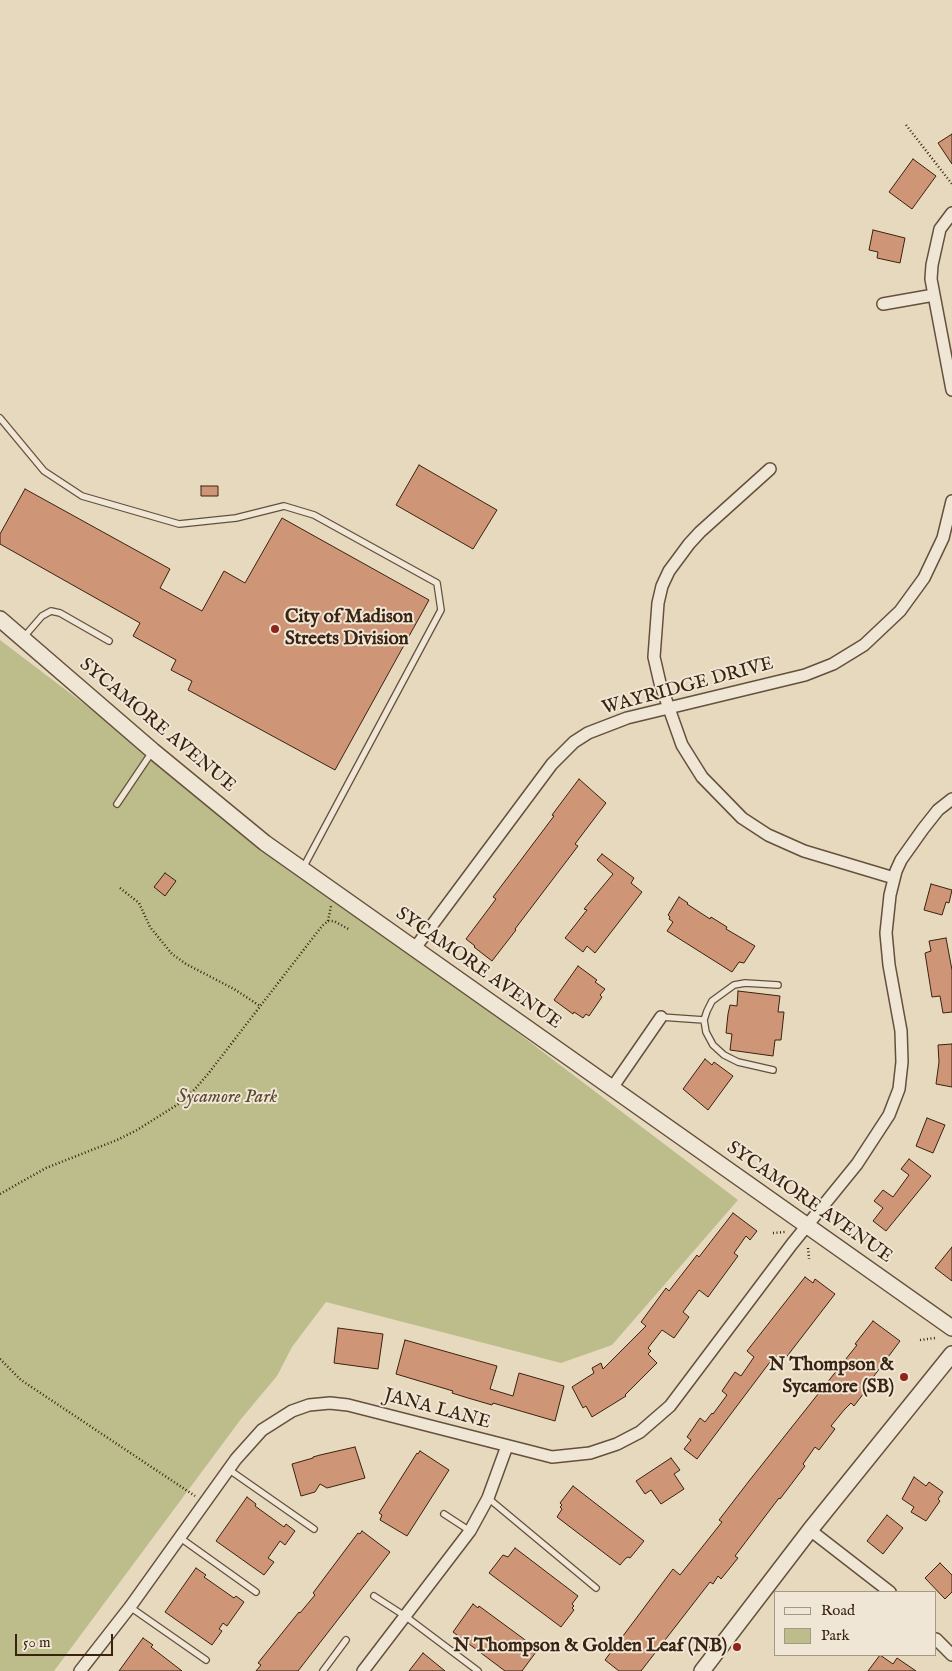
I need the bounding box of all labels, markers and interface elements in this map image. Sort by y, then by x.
place label: City of Madison Streets Division [285,607,413,651]
marker: City of Madison Streets Division [269,623,281,635]
street label: WAYRIDGE DRIVE [600,653,776,721]
street label: SYCAMORE AVENUE [74,654,240,798]
street label: SYCAMORE AVENUE [391,903,565,1035]
park label: Sycamore Park [177,1087,277,1109]
street label: SYCAMORE AVENUE [722,1137,896,1269]
place label: N Thompson & Sycamore (SB) [769,1355,894,1399]
marker: N Thompson & Sycamore (SB) [898,1371,910,1383]
street label: JANA LANE [381,1385,493,1435]
legend [774,1591,937,1656]
text: Road [821,1601,855,1620]
scale bar [18,1624,115,1656]
text: Park [821,1626,850,1645]
text: 50 m [23,1633,51,1652]
place label: N Thompson & Golden Leaf (NB) [453,1636,727,1658]
marker: N Thompson & Golden Leaf (NB) [731,1641,743,1653]

